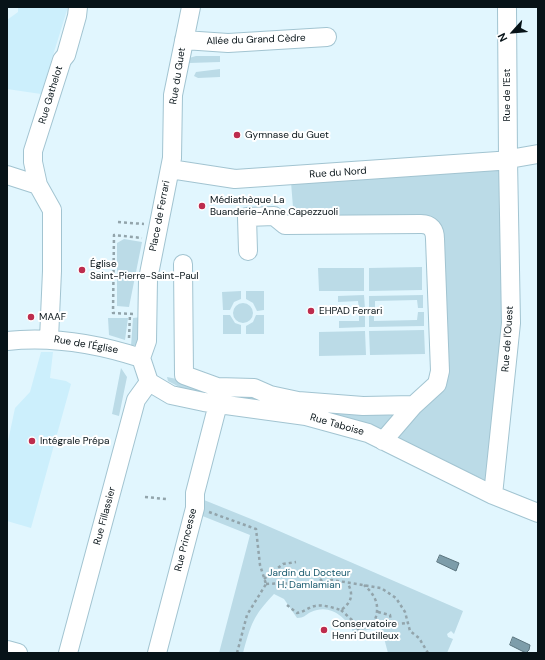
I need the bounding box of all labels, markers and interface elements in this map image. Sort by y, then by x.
north arrow [493,12,533,52]
text: N [494,31,510,44]
street label: Allée du Grand Cèdre [206,32,306,48]
street label: Rue du Guet [168,47,188,105]
street label: Rue Gathelot [36,64,66,126]
street label: Rue de l'Est [501,69,513,121]
place label: Gymnase du Guet [245,129,329,141]
marker: Gymnase du Guet [232,130,242,140]
street label: Rue du Nord [309,165,367,181]
street label: Place de Ferrari [147,180,173,252]
place label: Médiathèque La Buanderie-Anne Capezzuoli [210,194,338,218]
marker: Médiathèque La Buanderie-Anne Capezzuoli [197,201,207,211]
place label: Église Saint-Pierre-Saint-Paul [90,258,199,282]
marker: Église Saint-Pierre-Saint-Paul [77,265,87,275]
place label: EHPAD Ferrari [319,305,382,317]
marker: EHPAD Ferrari [306,306,316,316]
street label: Rue de l'Ouest [500,306,516,372]
place label: MAAF [39,311,66,323]
marker: MAAF [26,312,36,322]
street label: Rue de l'Église [53,333,119,357]
street label: Rue Taboise [309,412,365,438]
place label: Intégrale Prépa [40,435,109,447]
marker: Intégrale Prépa [27,436,37,446]
street label: Rue Fillassier [92,486,118,546]
street label: Rue Princesse [172,507,200,573]
park label: Jardin du Docteur H. Damlamian [268,567,350,590]
place label: Conservatoire Henri Dutilleux [332,618,399,642]
marker: Conservatoire Henri Dutilleux [319,625,329,635]

